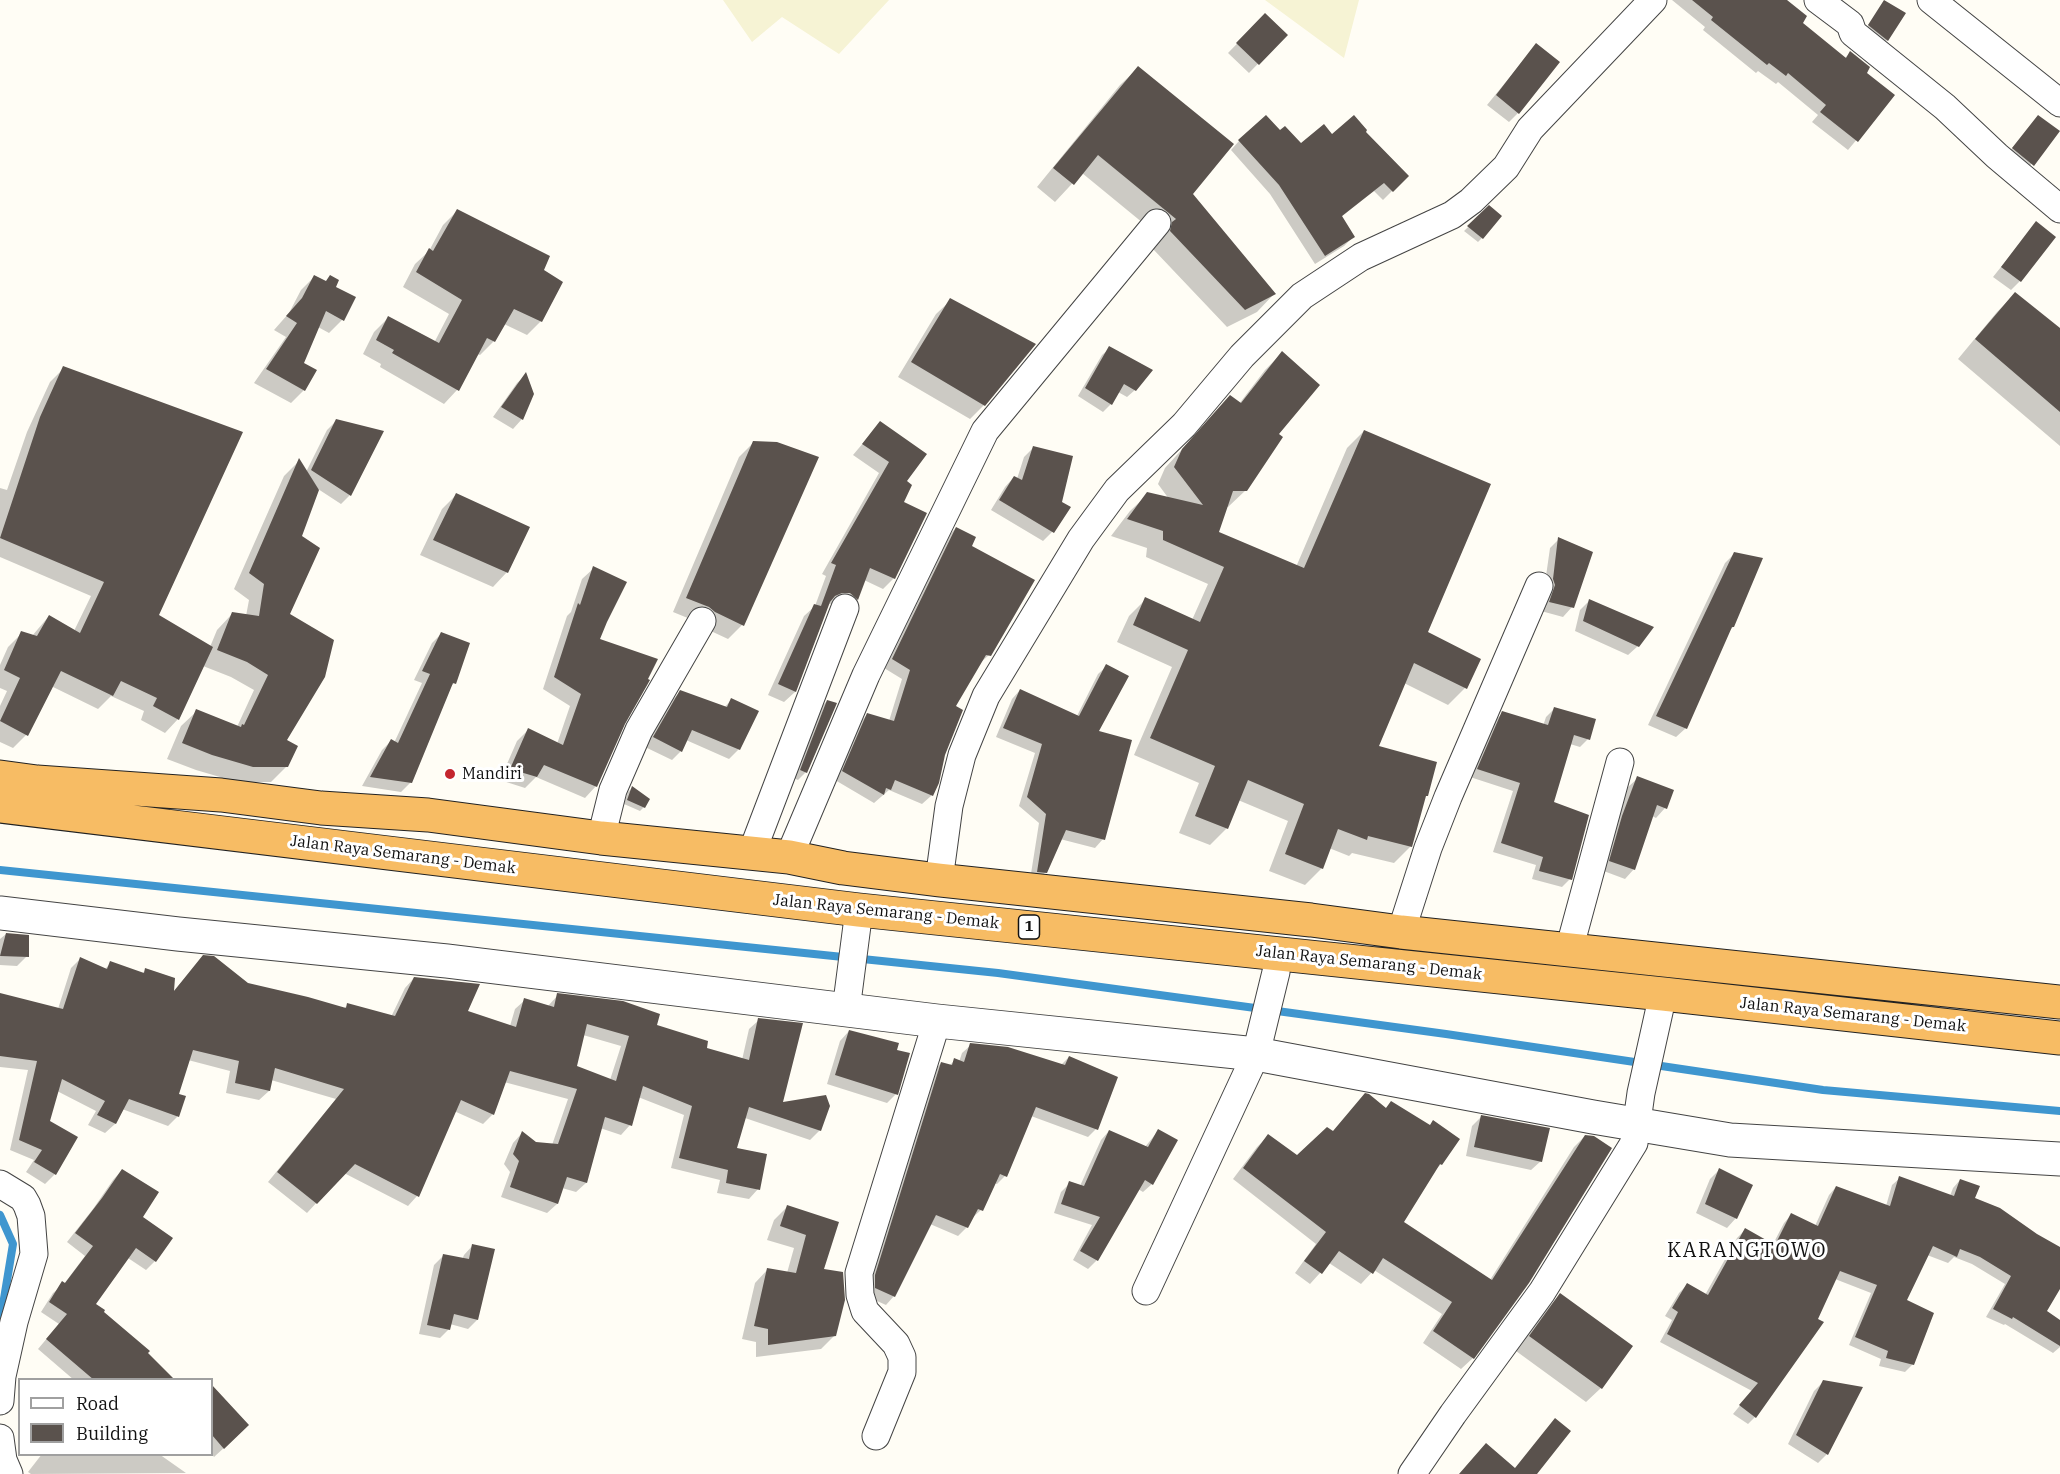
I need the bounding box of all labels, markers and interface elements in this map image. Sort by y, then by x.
place label: Mandiri [462,764,522,784]
marker: Mandiri [443,767,457,781]
street label: Jalan Raya Semarang - Demak [289,832,517,878]
street label: Jalan Raya Semarang - Demak [772,891,1000,933]
road number: 1 [1018,915,1040,939]
street label: Jalan Raya Semarang - Demak [1255,942,1483,984]
street label: Jalan Raya Semarang - Demak [1739,994,1967,1036]
district label: KARANGTOWO [1667,1239,1827,1263]
legend [18,1378,213,1456]
text: Road [76,1392,119,1415]
text: Building [76,1422,148,1445]

